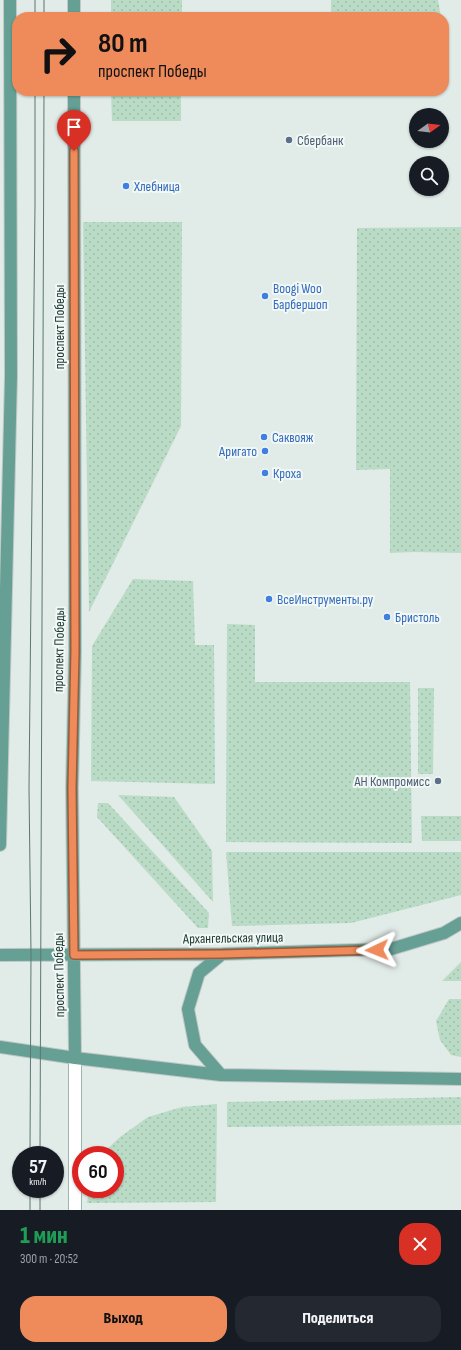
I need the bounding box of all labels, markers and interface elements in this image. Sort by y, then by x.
text: 80 m [98,27,147,60]
icon: right [32,28,84,80]
text: проспект Победы [98,61,207,82]
north arrow [409,108,449,148]
map controls [409,108,449,196]
pin [57,110,91,151]
icon: arrive [63,116,85,138]
place label: Сбербанк [297,132,344,149]
marker: Сбербанк [284,135,294,145]
button: search [409,156,449,196]
place label: Хлебница [133,178,180,195]
marker: Хлебница [121,181,131,191]
place label: Boogi Woo Барбершоп [273,280,328,313]
street label: проспект Победы [51,285,68,369]
marker: Boogi Woo Барбершоп [260,291,270,301]
place label: Саквояж [272,429,314,446]
marker: Саквояж [259,432,269,442]
place label: Аригато [218,443,257,460]
marker: Аригато [260,446,270,456]
place label: Кроха [273,465,301,482]
marker: Кроха [260,468,270,478]
place label: ВсеИнструменты.ру [277,591,374,608]
marker: ВсеИнструменты.ру [264,594,274,604]
street label: проспект Победы [50,608,68,692]
place label: Бристоль [395,609,440,626]
marker: Бристоль [382,612,392,622]
place label: АН Компромисс [354,773,430,790]
marker: АН Компромисс [433,776,443,786]
street label: Архангельская улица [182,929,283,947]
position arrow [356,929,398,971]
street label: проспект Победы [50,933,68,1017]
speed limit sign: 60 [72,1146,124,1198]
text: 57 [29,1155,47,1179]
text: km/h [29,1176,47,1188]
text: 1 мин [20,1221,68,1250]
button: close [399,1223,441,1265]
text: 300 m · 20:52 [20,1251,78,1267]
button: Выход [20,1296,227,1342]
button: Поделиться [235,1296,441,1342]

